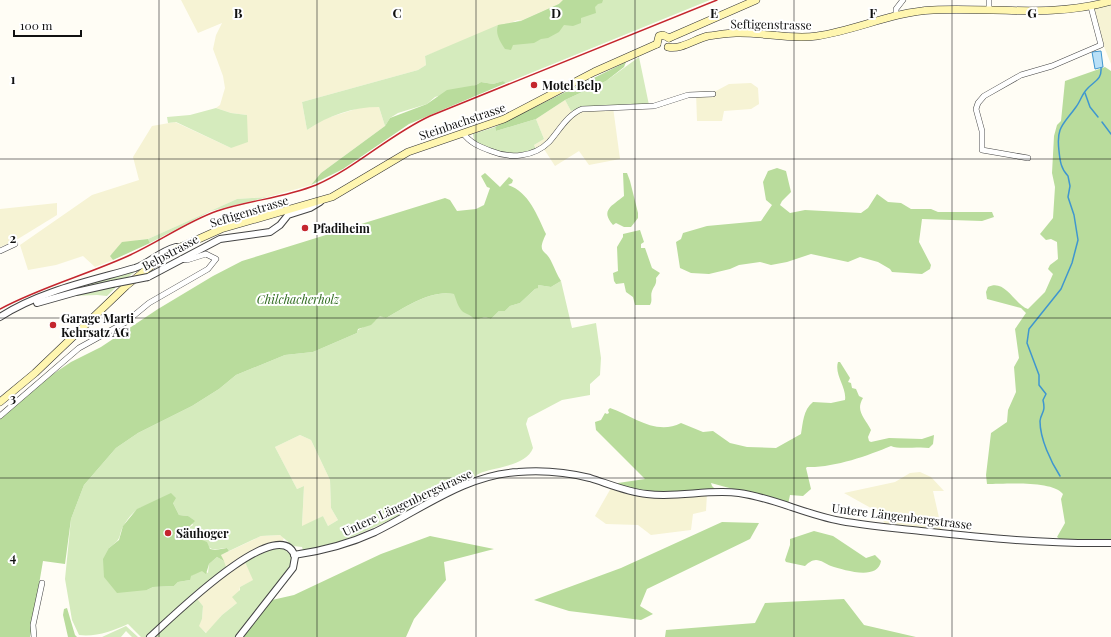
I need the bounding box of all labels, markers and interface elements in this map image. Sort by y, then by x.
text: B [234,4,243,21]
text: C [392,4,402,21]
text: D [551,4,561,21]
text: E [710,4,718,21]
text: F [869,4,877,21]
text: G [1027,4,1037,21]
scale bar [14,12,81,38]
street label: Seftigenstrasse [730,15,812,33]
text: 100 m [20,17,53,33]
text: 1 [11,70,16,87]
place label: Motel Belp [542,77,601,93]
marker: Motel Belp [529,80,539,90]
street label: Steinbachstrasse [416,99,508,143]
street label: Seftigenstrasse [208,191,290,231]
place label: Pfadiheim [313,220,370,236]
marker: Pfadiheim [300,223,310,233]
text: 2 [10,229,17,246]
street label: Belpstrasse [139,230,201,274]
park label: Chilchacherholz [257,291,340,307]
place label: Garage Marti Kehrsatz AG [61,310,134,340]
marker: Garage Marti Kehrsatz AG [48,320,58,330]
text: 3 [10,389,16,406]
street label: Untere Längenbergstrasse [340,465,474,539]
street label: Untere Längenbergstrasse [831,499,973,533]
place label: Säuhoger [176,525,229,541]
marker: Säuhoger [163,528,173,538]
text: 4 [10,548,17,565]

